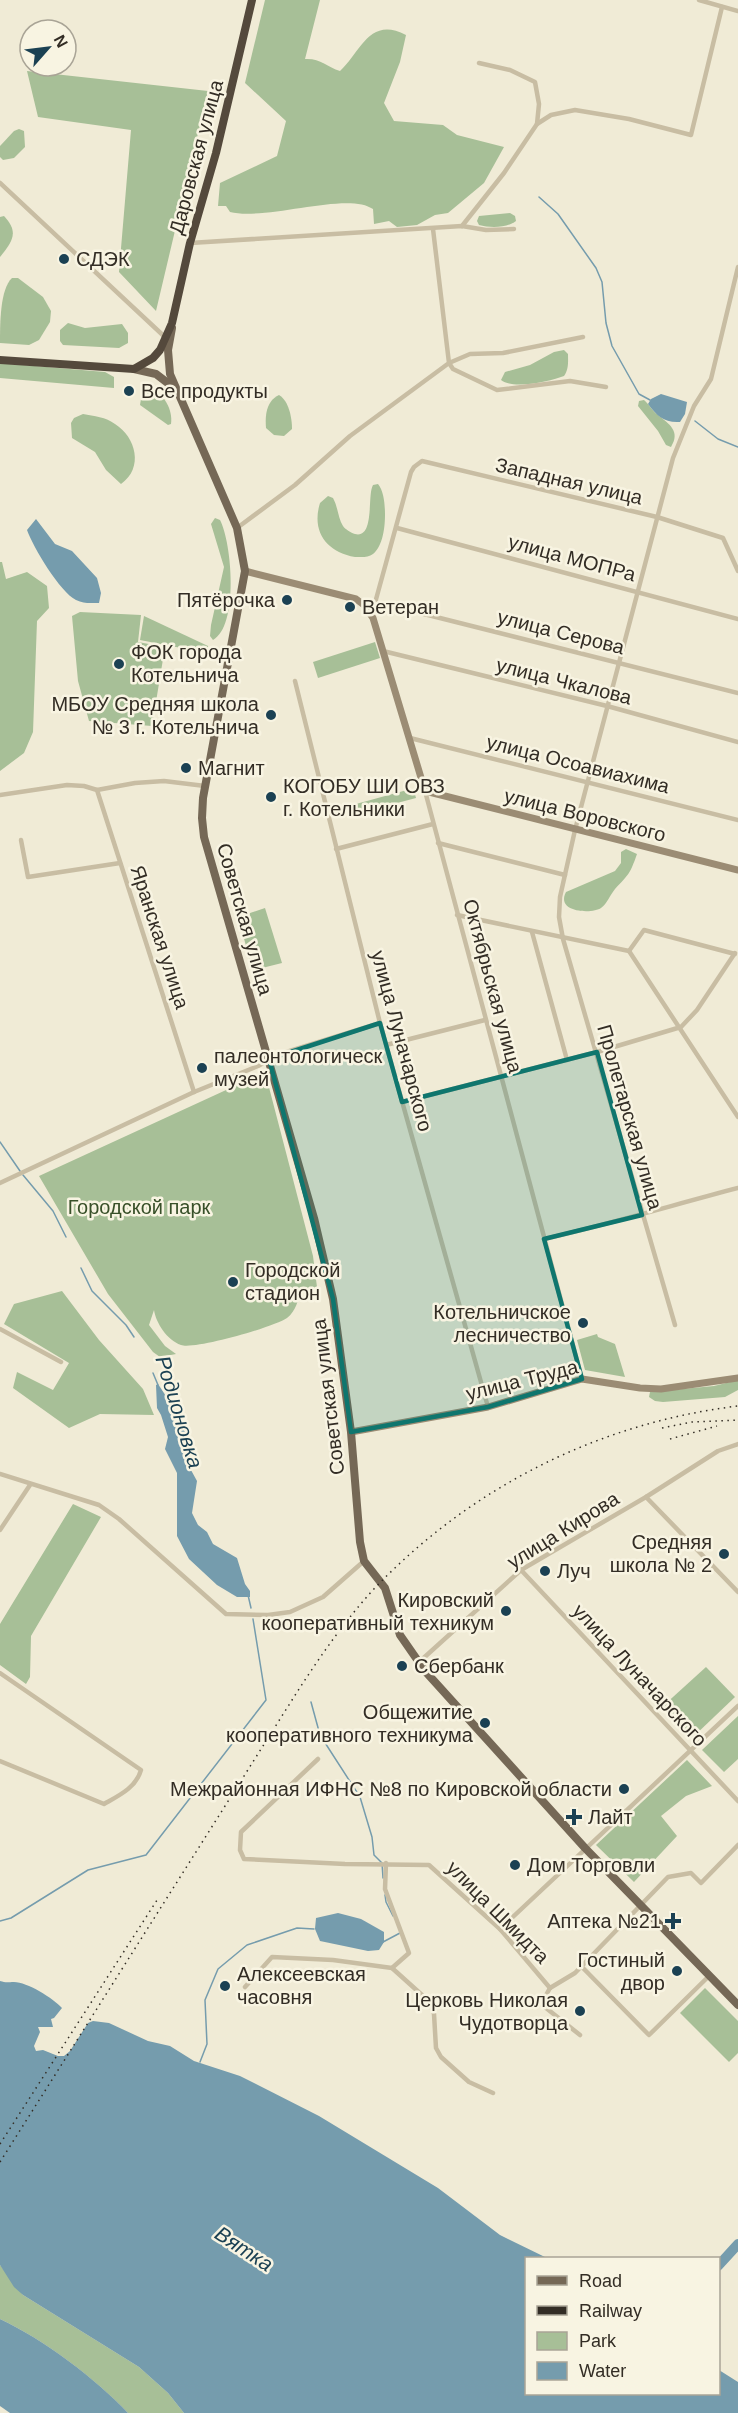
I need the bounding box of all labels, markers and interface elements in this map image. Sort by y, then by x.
north arrow [18,18,78,78]
text: N [51,32,71,50]
street label: Даровская улица [165,77,227,237]
place label: СДЭК [76,248,130,270]
marker: СДЭК [57,252,71,266]
place label: Все продукты [141,380,268,402]
marker: Все продукты [122,384,136,398]
street label: Западная улица [493,453,646,509]
street label: улица МОПРа [506,530,639,586]
place label: Пятёрочка [177,589,276,611]
marker: Пятёрочка [280,593,294,607]
place label: Ветеран [362,596,439,618]
marker: Ветеран [343,600,357,614]
street label: улица Серова [495,606,628,659]
place label: ФОК города Котельнича [131,641,242,686]
street label: улица Чкалова [494,654,635,709]
marker: ФОК города Котельнича [112,657,126,671]
place label: МБОУ Средняя школа № 3 г. Котельнича [51,693,260,738]
marker: МБОУ Средняя школа № 3 г. Котельнича [264,708,278,722]
street label: улица Осоавиахима [484,731,672,798]
place label: Магнит [198,757,265,779]
marker: Магнит [179,761,193,775]
place label: КОГОБУ ШИ ОВЗ г. Котельники [283,775,445,820]
street label: улица Воровского [502,784,668,846]
marker: КОГОБУ ШИ ОВЗ г. Котельники [264,790,278,804]
street label: Советская улица [213,840,277,998]
street label: Яранская улица [126,863,194,1012]
street label: Октябрьская улица [459,897,527,1076]
street label: улица Луначарского [367,948,437,1134]
street label: Пролетарская улица [593,1022,667,1213]
place label: палеонтологическ музей [214,1045,383,1090]
marker: палеонтологическ музей [195,1061,209,1075]
park label: Городской парк [68,1196,211,1218]
place label: Городской стадион [245,1259,340,1304]
marker: Городской стадион [226,1275,240,1289]
place label: Котельничское лесничество [433,1301,571,1346]
marker: Котельничское лесничество [576,1316,590,1330]
street label: Советская улица [307,1317,348,1476]
water label: Родионовка [151,1353,207,1471]
street label: улица Труда [464,1355,581,1405]
street label: улица Кирова [503,1487,623,1573]
place label: Средняя школа № 2 [610,1531,712,1576]
marker: Средняя школа № 2 [717,1547,731,1561]
place label: Луч [557,1560,591,1582]
marker: Луч [538,1564,552,1578]
place label: Кировский кооперативный техникум [262,1589,494,1634]
street label: улица Луначарского [568,1599,712,1751]
marker: Кировский кооперативный техникум [499,1604,513,1618]
place label: Сбербанк [414,1655,504,1677]
marker: Сбербанк [395,1659,409,1673]
place label: Общежитие кооперативного техникума [226,1701,474,1746]
marker: Общежитие кооперативного техникума [478,1716,492,1730]
place label: Межрайонная ИФНС №8 по Кировской области [170,1778,612,1800]
marker: Межрайонная ИФНС №8 по Кировской области [617,1782,631,1796]
place label: Лайт [588,1806,633,1828]
marker: Лайт [565,1808,583,1826]
place label: Дом Торговли [527,1854,655,1876]
street label: улица Шмидта [442,1856,554,1968]
marker: Дом Торговли [508,1858,522,1872]
place label: Аптека №21 [547,1910,661,1932]
marker: Аптека №21 [666,1914,680,1928]
place label: Гостиный двор [577,1949,665,1994]
place label: Алексеевская часовня [237,1963,366,2008]
marker: Гостиный двор [670,1964,684,1978]
marker: Алексеевская часовня [218,1979,232,1993]
place label: Церковь Николая Чудотворца [405,1989,569,2034]
marker: Церковь Николая Чудотворца [573,2004,587,2018]
water label: Вятка [211,2221,278,2276]
legend [525,2257,720,2395]
text: Road [579,2271,622,2291]
text: Railway [579,2301,642,2321]
text: Park [579,2331,617,2351]
text: Water [579,2361,626,2381]

